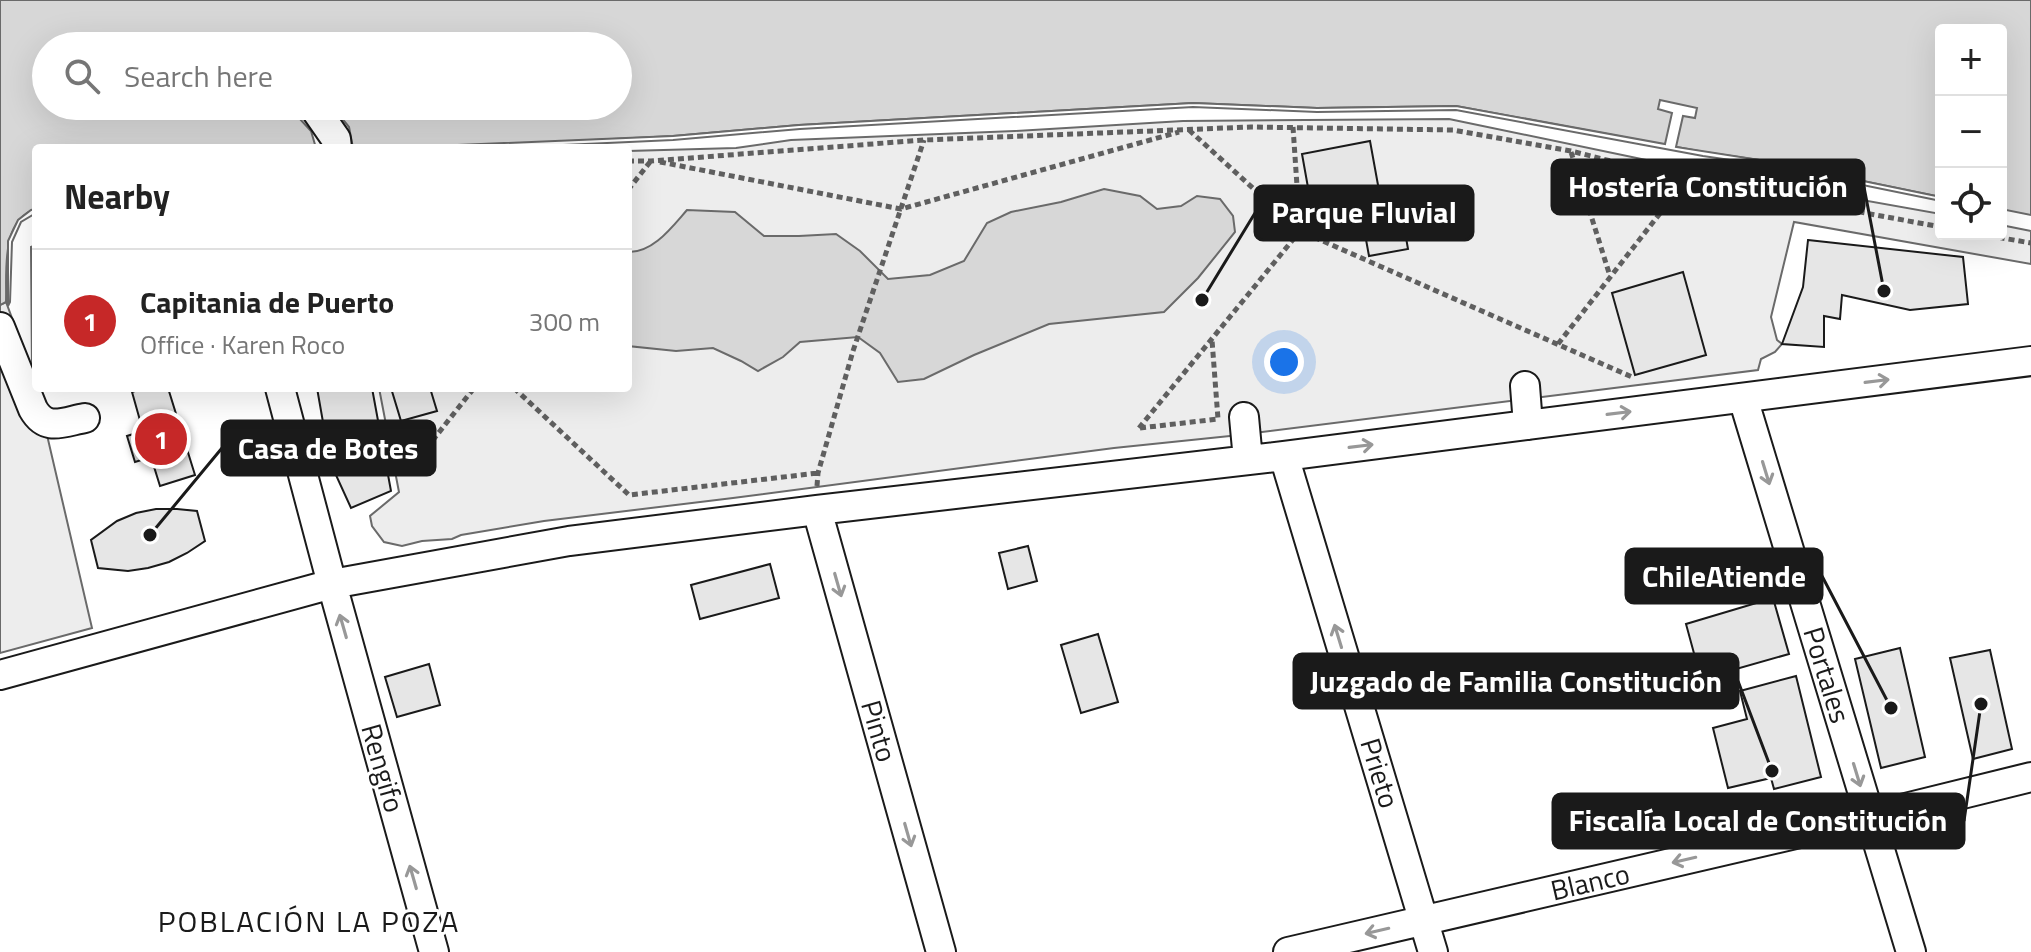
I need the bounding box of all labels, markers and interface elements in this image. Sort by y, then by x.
map controls [1935,24,2007,240]
button: + [1935,24,2007,96]
search box [32,32,632,120]
text: Search here [124,53,273,99]
icon: search [60,54,104,98]
button: − [1935,96,2007,168]
callout: Hostería Constitución [1552,160,1864,214]
text: Hostería Constitución [1568,163,1848,209]
button: locate [1935,168,2007,240]
text: Nearby [64,170,170,222]
callout: Parque Fluvial [1255,186,1473,240]
text: Parque Fluvial [1271,189,1457,235]
text: Capitania de Puerto [140,279,394,325]
text: 1 [83,302,97,341]
text: 300 m [529,302,600,341]
text: Office · Karen Roco [140,325,345,364]
your location [1264,342,1304,382]
one-way arrow [1864,373,1889,388]
one-way arrow [1605,406,1632,421]
pin: 1 [135,409,187,469]
callout: Casa de Botes [222,421,435,475]
text: Casa de Botes [238,425,418,471]
one-way arrow [1348,438,1374,453]
one-way arrow [1760,460,1774,485]
callout: ChileAtiende [1626,549,1822,603]
text: ChileAtiende [1642,553,1806,599]
one-way arrow [831,571,846,597]
one-way arrow [335,614,350,640]
street label: Portales [1793,621,1862,728]
one-way arrow [1330,624,1344,649]
callout: Juzgado de Familia Constitución [1294,654,1738,708]
text: Juzgado de Familia Constitución [1310,658,1722,704]
street label: Pinto [850,695,909,767]
street label: Rengifo [350,718,417,817]
street label: Prieto [1350,733,1411,813]
one-way arrow [1850,762,1865,788]
callout: Fiscalía Local de Constitución [1553,794,1964,848]
text: Fiscalía Local de Constitución [1569,797,1947,843]
one-way arrow [901,822,916,848]
street label: Blanco [1546,852,1634,911]
one-way arrow [1672,853,1698,868]
one-way arrow [405,864,420,890]
district label: POBLACIÓN LA POZA [158,898,460,944]
one-way arrow [1364,925,1390,940]

